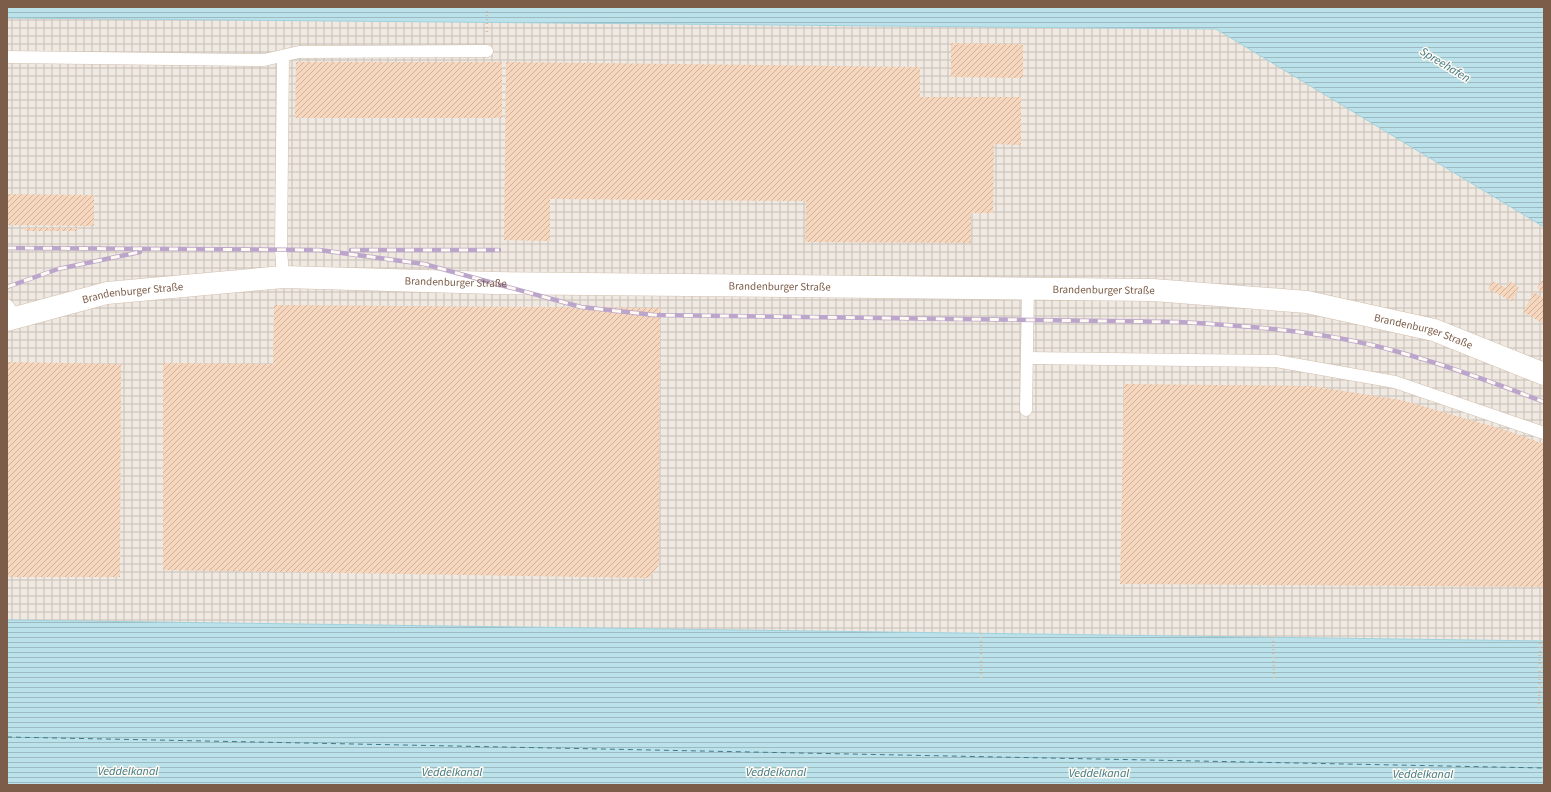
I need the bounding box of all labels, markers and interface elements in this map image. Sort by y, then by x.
water label: Spreehafen [1417,43,1473,87]
street label: Brandenburger Straße [404,273,507,291]
street label: Brandenburger Straße [728,278,831,294]
street label: Brandenburger Straße [80,279,184,307]
street label: Brandenburger Straße [1052,281,1155,298]
street label: Brandenburger Straße [1373,310,1475,352]
water label: Veddelkanal [98,763,158,780]
water label: Veddelkanal [422,764,482,781]
water label: Veddelkanal [746,764,806,781]
water label: Veddelkanal [1069,765,1129,782]
water label: Veddelkanal [1393,766,1453,783]

